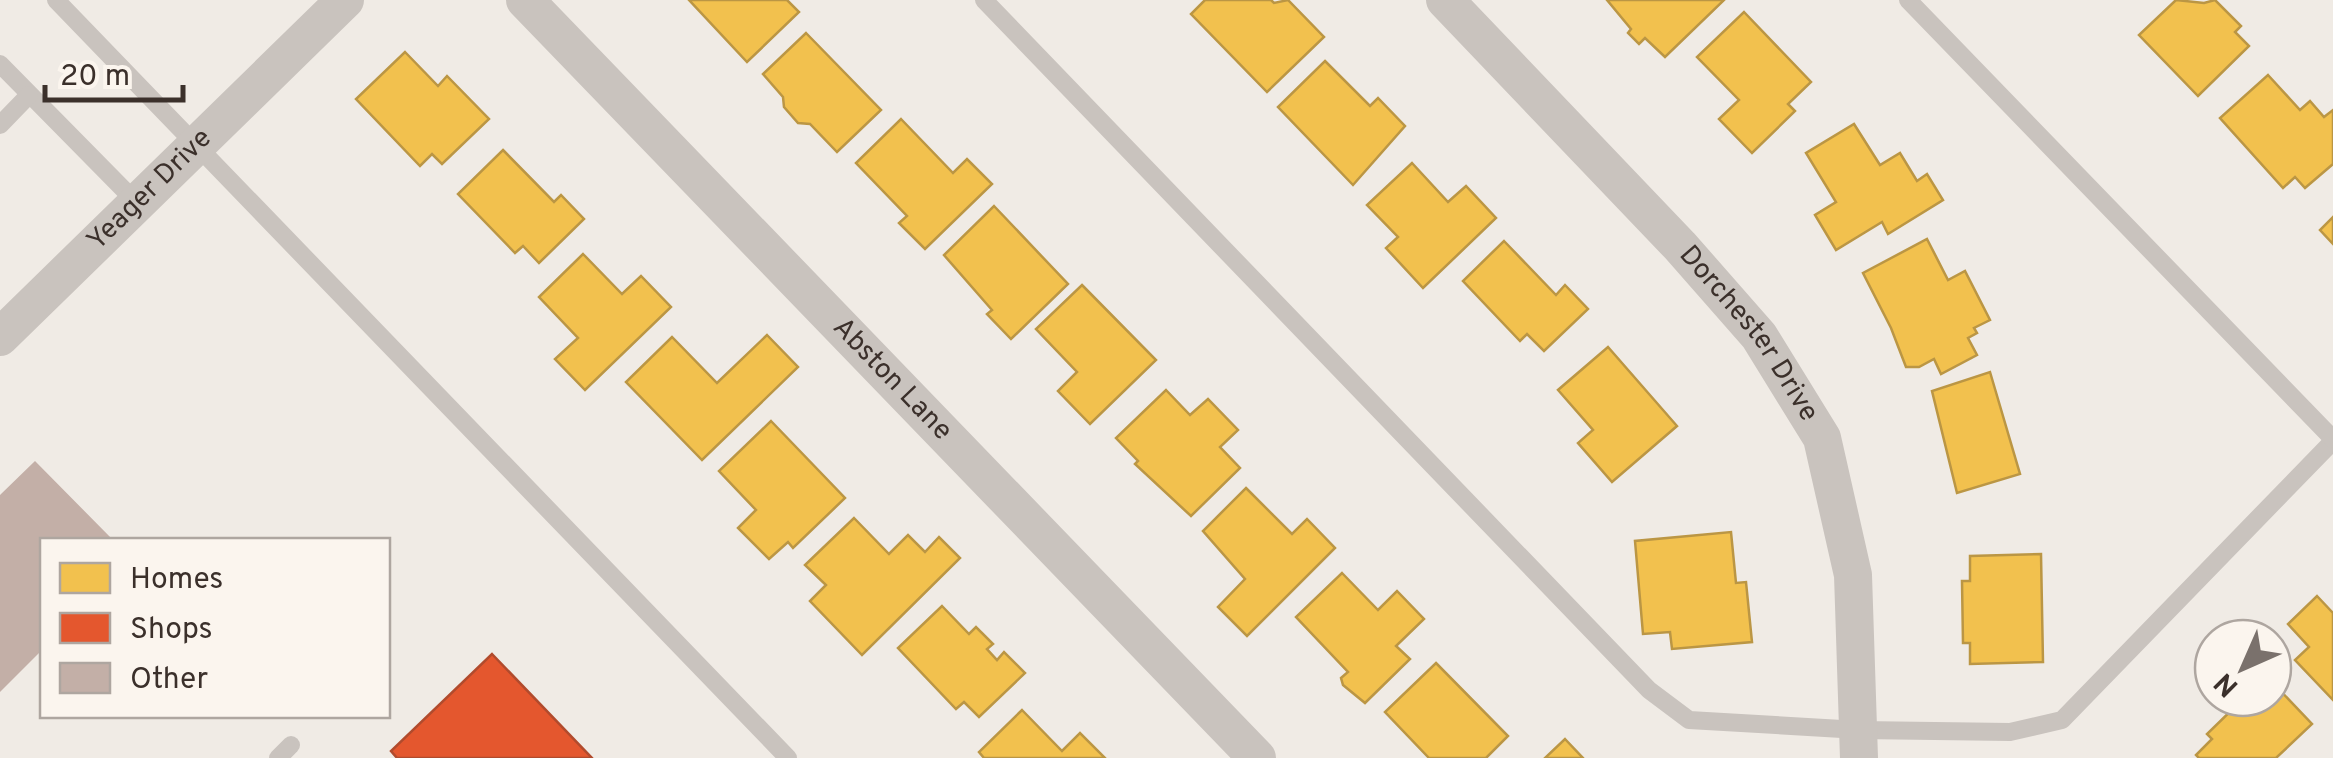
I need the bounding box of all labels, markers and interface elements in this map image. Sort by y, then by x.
scale bar [45,40,182,102]
text: 20 m [60,59,130,96]
street label: Yeager Drive [80,121,220,259]
street label: Dorchester Drive [1670,239,1826,429]
street label: Abston Lane [824,311,959,449]
legend [40,538,390,718]
text: Homes [130,562,223,599]
text: Shops [130,612,213,649]
north arrow [2193,618,2293,718]
text: Other [130,662,208,699]
text: N [2208,664,2247,703]

